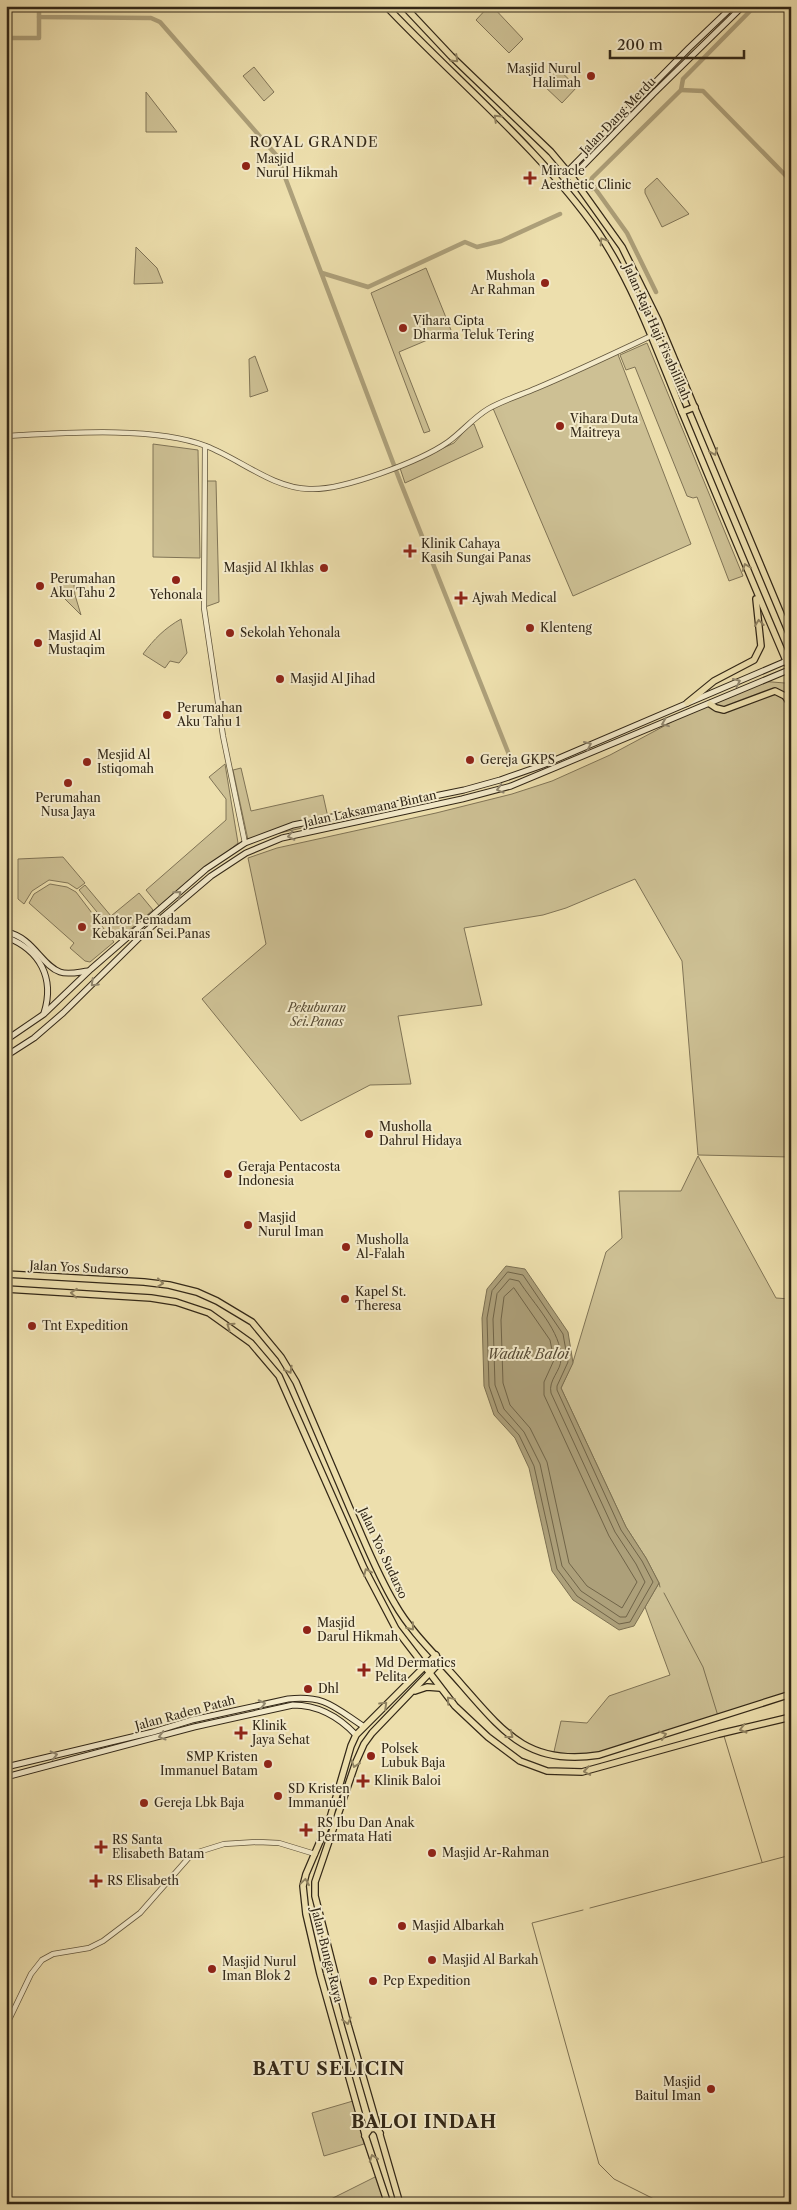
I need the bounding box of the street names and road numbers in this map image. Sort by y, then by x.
street label: Jalan Dang Merdu [575,73,659,159]
street label: Jalan Raja Haji Fisabilillah [620,259,695,403]
street label: Jalan Laksamana Bintan [300,787,438,830]
street label: Jalan Yos Sudarso [27,1257,129,1278]
street label: Jalan Yos Sudarso [355,1503,411,1601]
street label: Jalan Raden Patah [131,1692,237,1734]
street label: Jalan Bunga Raya [308,1904,347,2005]

